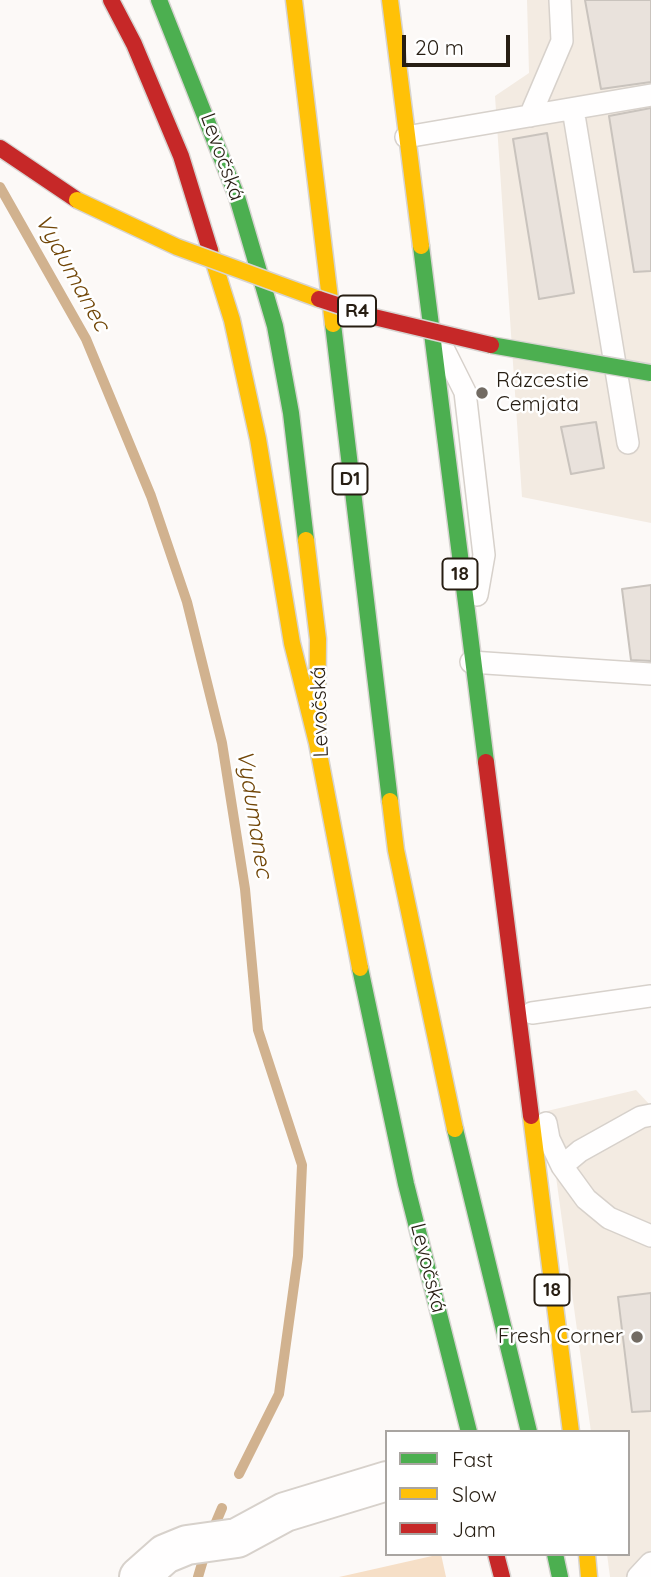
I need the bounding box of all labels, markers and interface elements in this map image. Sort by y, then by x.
scale bar [406,21,514,65]
text: 20 m [415,34,464,60]
street label: Levočská [195,110,249,204]
water label: Vydumanec [29,210,115,336]
road number: R4 [338,296,376,326]
place label: Rázcestie Cemjata [496,368,589,418]
marker: Rázcestie Cemjata [474,385,490,401]
road number: D1 [332,464,368,494]
road number: 18 [442,558,477,590]
street label: Levočská [306,666,334,758]
water label: Vydumanec [230,748,278,880]
street label: Levočská [405,1221,451,1315]
road number: 18 [534,1274,570,1306]
place label: Fresh Corner [498,1324,623,1350]
marker: Fresh Corner [629,1329,645,1345]
legend [385,1430,630,1556]
text: Fast [452,1446,493,1472]
text: Slow [452,1481,497,1507]
text: Jam [452,1516,496,1542]

